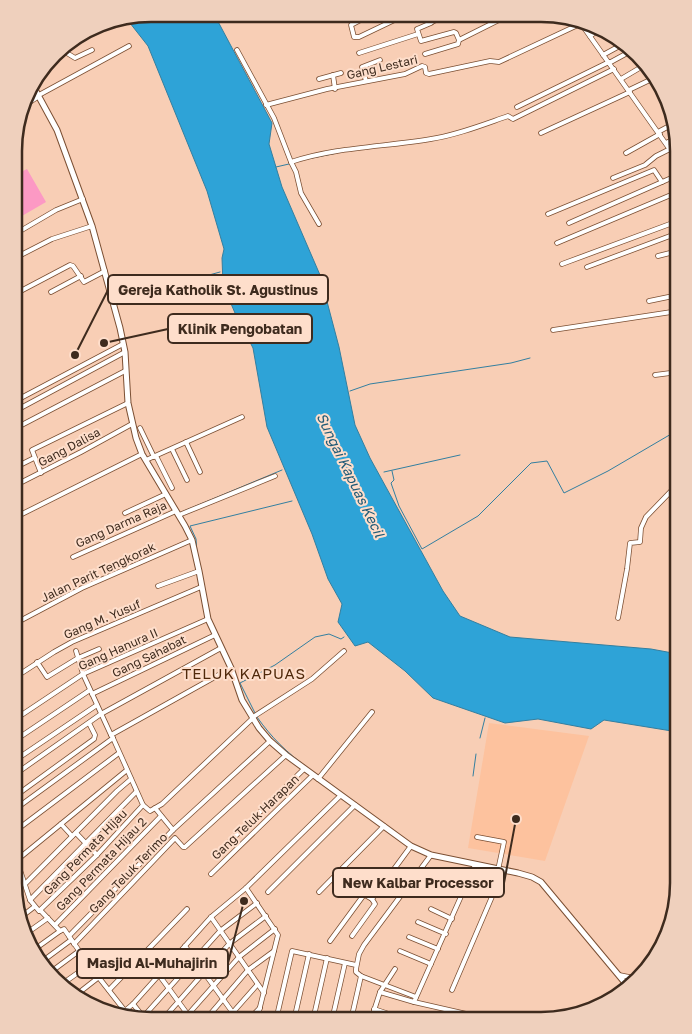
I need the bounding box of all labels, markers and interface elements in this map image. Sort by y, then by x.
street label: Gang Lestari [345,52,419,82]
callout: Gereja Katholik St. Agustinus [108,275,328,304]
text: Gereja Katholik St. Agustinus [118,281,318,298]
callout: Klinik Pengobatan [168,314,312,343]
text: Klinik Pengobatan [178,320,302,337]
water label: Sungai Kapuas Kecil [313,410,389,541]
street label: Gang Dalisa [35,424,103,470]
street label: Gang Darma Raja [73,497,169,551]
street label: Jalan Parit Tengkorak [38,539,158,605]
street label: Gang M. Yusuf [61,596,143,642]
street label: Gang Hanura II [76,625,160,673]
street label: Gang Sahabat [110,632,189,680]
district label: TELUK KAPUAS [182,664,306,682]
street label: Gang Teluk Harapan [208,771,302,863]
street label: Gang Permata Hijau [40,806,130,898]
street label: Gang Permata Hijau 2 [53,814,149,914]
street label: Gang Teluk Terimo [86,830,170,916]
callout: New Kalbar Processor [333,868,504,897]
text: New Kalbar Processor [342,874,494,891]
callout: Masjid Al-Muhajirin [77,949,228,978]
text: Masjid Al-Muhajirin [87,954,217,971]

